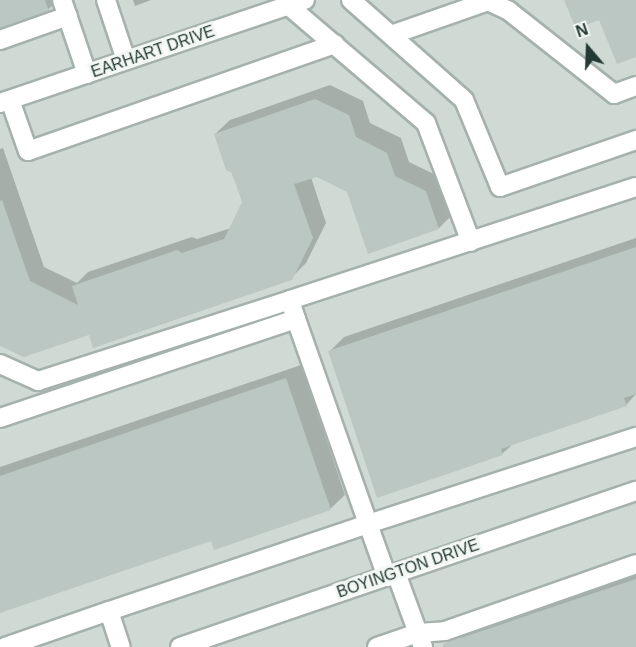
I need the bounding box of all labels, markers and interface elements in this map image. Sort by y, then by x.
north arrow [558,18,618,78]
text: N [574,21,590,40]
street label: EARHART DRIVE [89,22,217,82]
street label: BOYINGTON DRIVE [334,536,482,602]

